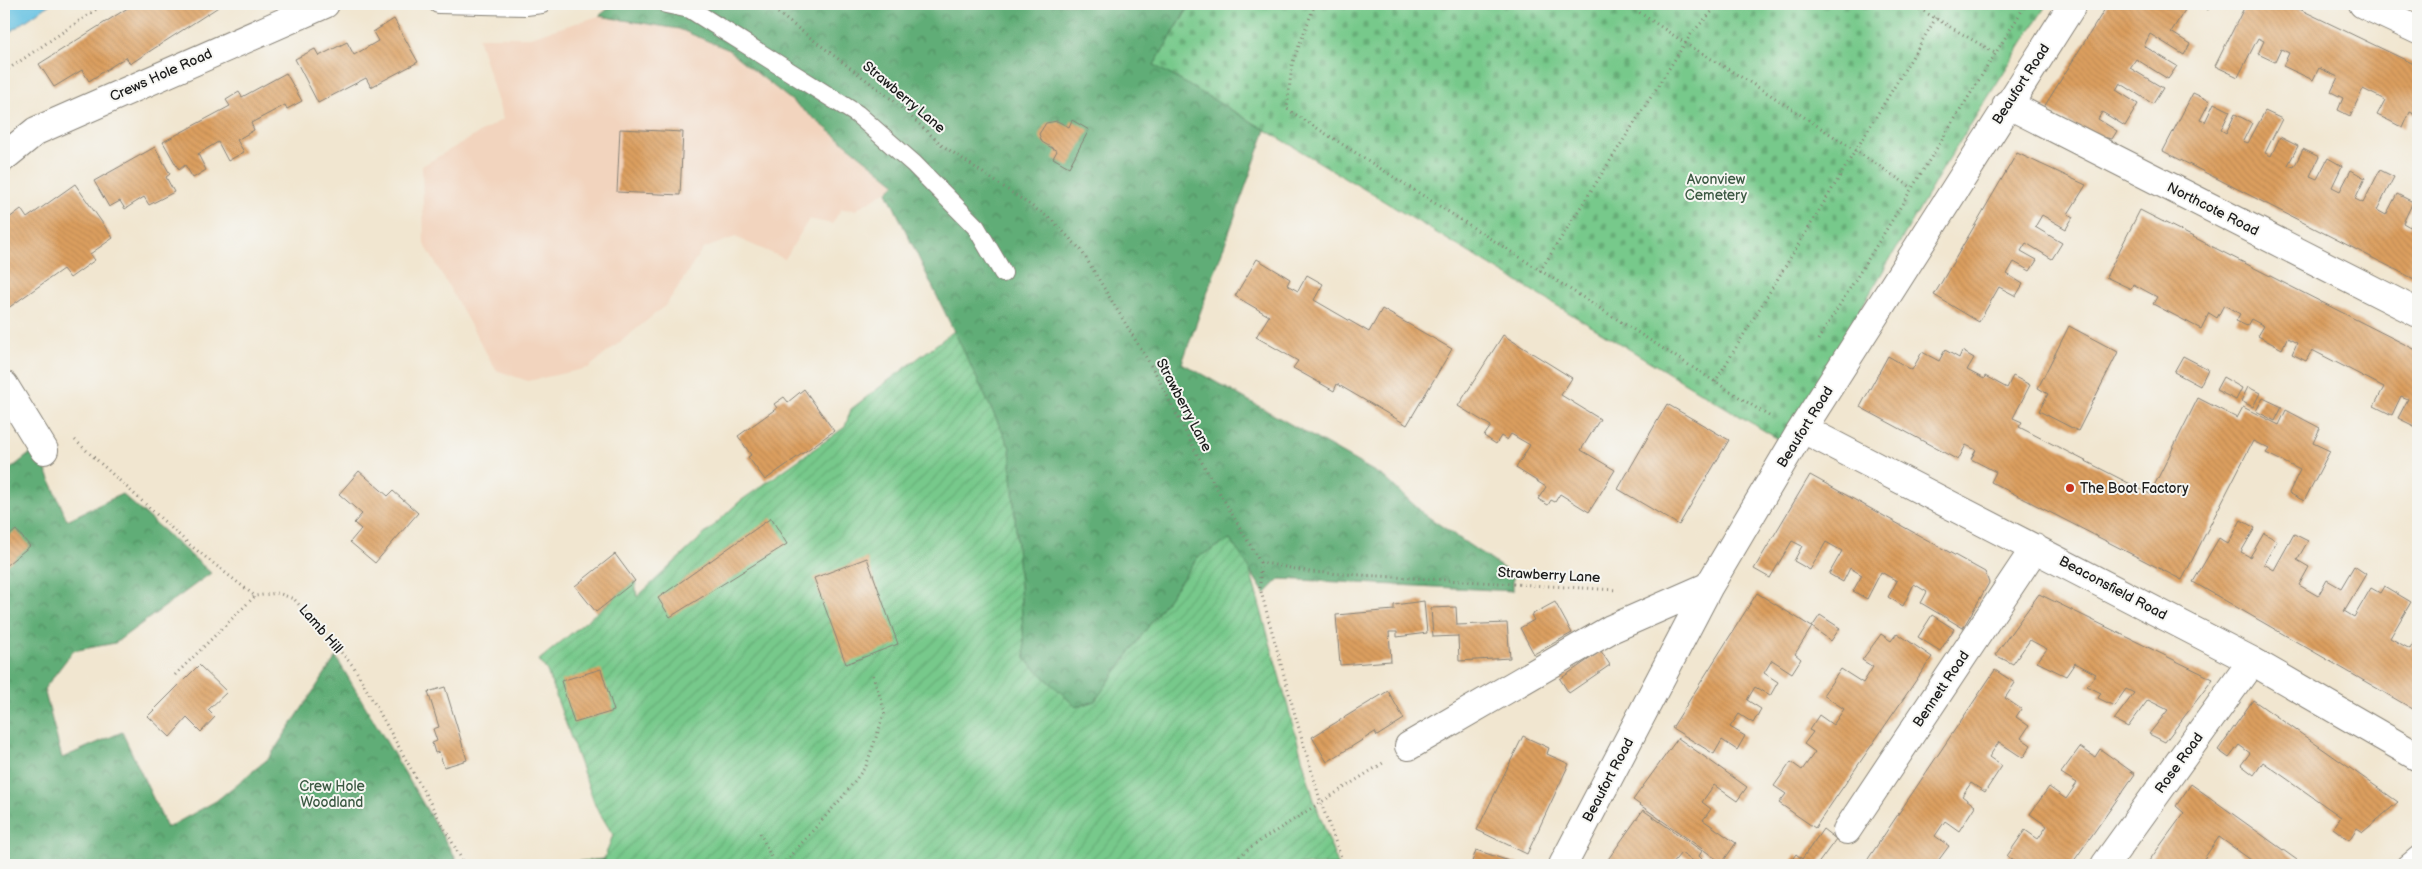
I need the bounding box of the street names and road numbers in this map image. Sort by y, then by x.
street label: Beaufort Road [1989,41,2053,127]
street label: Crews Hole Road [107,45,215,105]
street label: Strawberry Lane [859,57,949,137]
street label: Northcote Road [2164,179,2262,239]
street label: Strawberry Lane [1152,356,1216,454]
street label: Beaufort Road [1773,383,1837,471]
street label: Beaconsfield Road [2056,552,2170,624]
street label: Strawberry Lane [1497,564,1601,586]
street label: Lamb Hill [295,601,347,657]
street label: Bennett Road [1909,648,1973,730]
street label: Rose Road [2151,729,2207,797]
street label: Beaufort Road [1579,735,1637,825]

